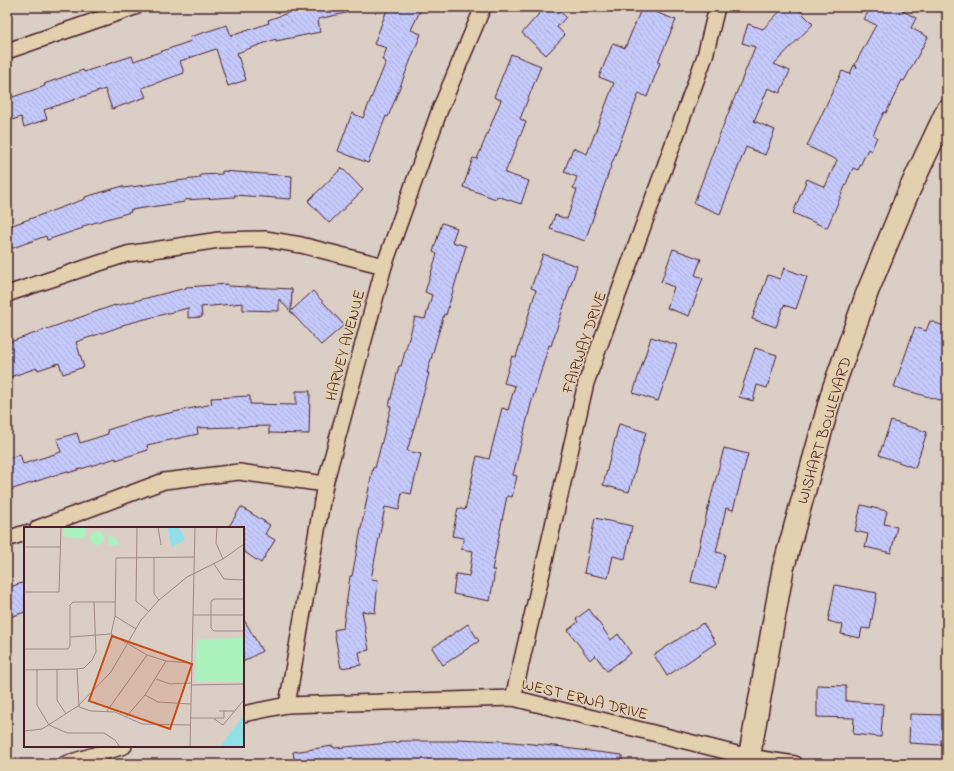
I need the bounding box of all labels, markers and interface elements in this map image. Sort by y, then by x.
street label: HARVEY AVENUE [320,287,372,404]
street label: FAIRWAY DRIVE [556,288,614,398]
street label: WISHART BOULEVARD [791,354,859,507]
inset map [24,527,244,747]
street label: WEST ERNA DRIVE [519,673,650,727]

